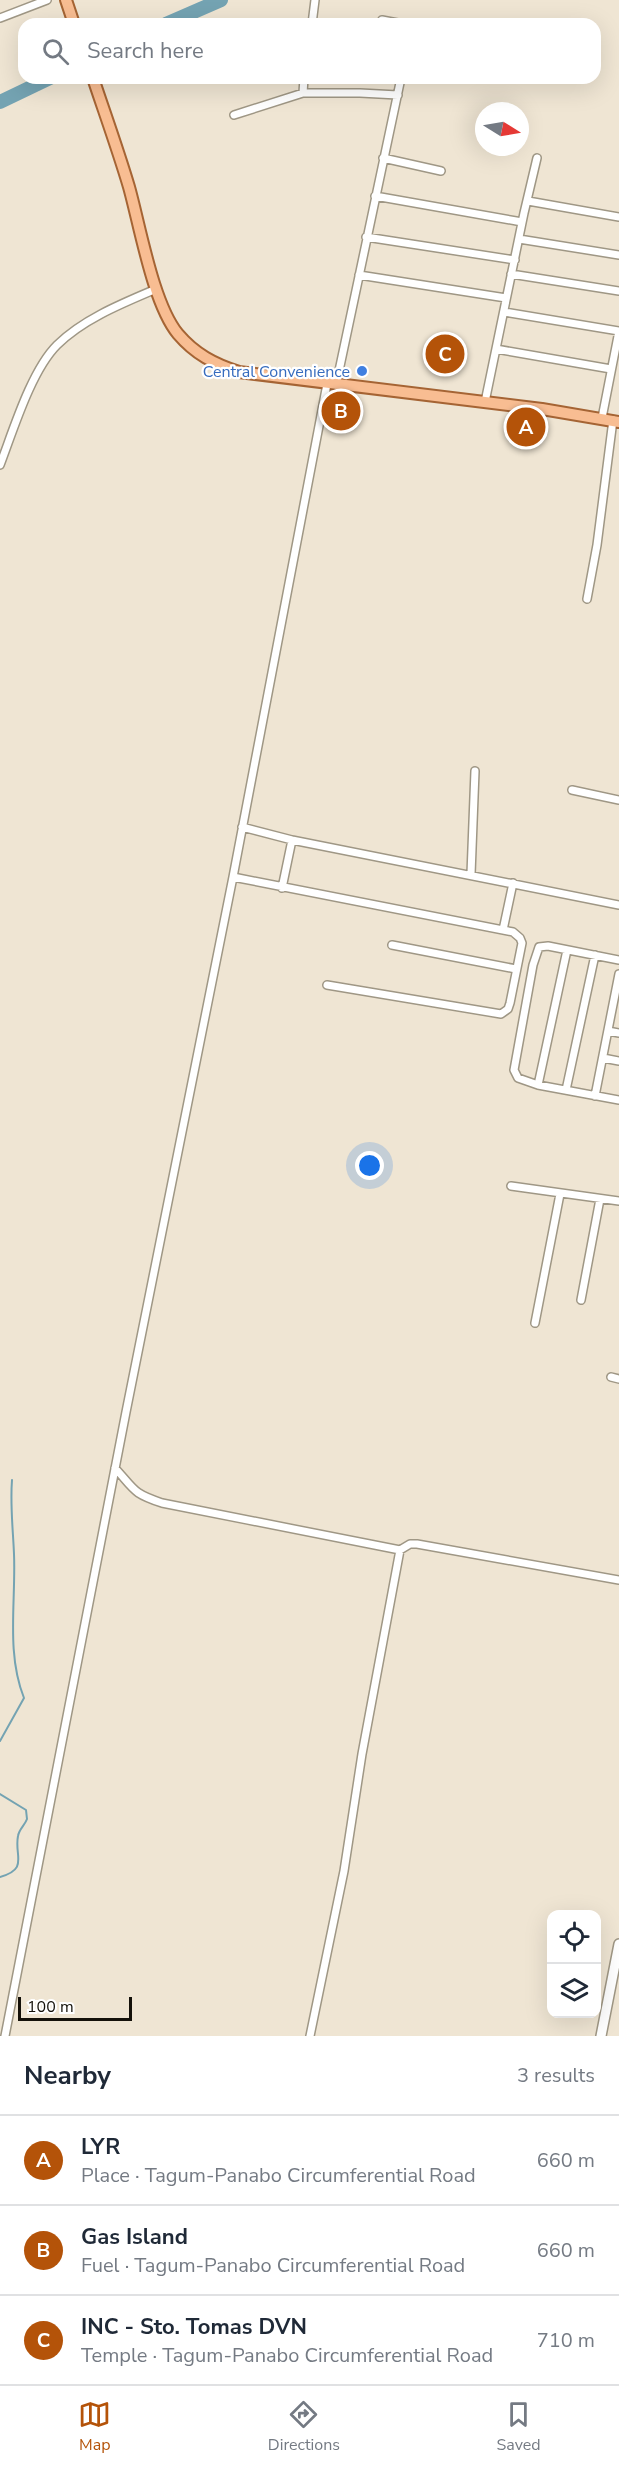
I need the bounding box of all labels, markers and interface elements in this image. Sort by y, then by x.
search box [18,18,601,84]
icon: search [39,35,72,68]
text: Search here [87,36,204,66]
north arrow [475,102,529,156]
pin: C [426,332,464,376]
place label: Central Convenience [203,361,350,383]
marker: Central Convenience [355,364,369,378]
pin: B [322,388,360,434]
pin: A [506,404,546,450]
your location [355,1151,384,1180]
map controls [547,1910,601,2018]
button: locate [547,1910,601,1964]
button: layers [547,1964,601,2018]
scale bar [18,1994,132,2022]
text: 100 m [27,1996,74,2018]
text: Nearby [24,2058,111,2093]
text: 3 results [517,2062,595,2089]
text: LYR [81,2132,120,2162]
text: A [36,2147,51,2174]
text: 660 m [537,2147,595,2174]
text: Place · Tagum-Panabo Circumferential Road [81,2162,476,2189]
text: Gas Island [81,2222,188,2252]
text: B [37,2237,50,2264]
text: 660 m [537,2237,595,2264]
text: Fuel · Tagum-Panabo Circumferential Road [81,2252,465,2279]
text: INC - Sto. Tomas DVN [81,2312,307,2342]
text: C [37,2327,50,2354]
text: 710 m [537,2327,595,2354]
text: Temple · Tagum-Panabo Circumferential Road [81,2342,493,2369]
tab: Map [78,2398,111,2456]
tab: Directions [268,2398,340,2456]
tab: Saved [497,2398,541,2456]

